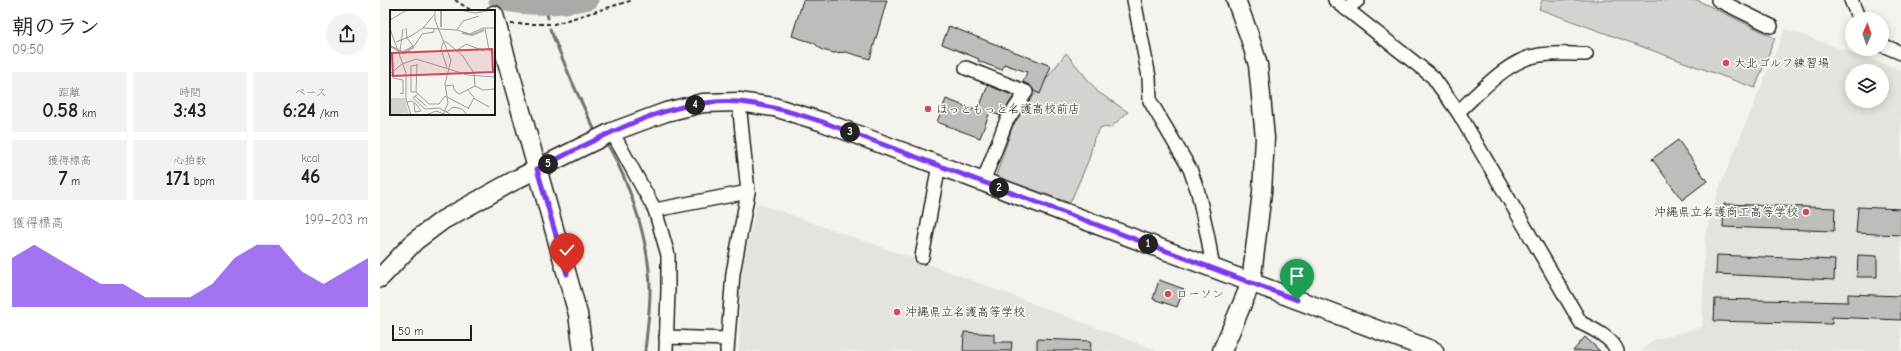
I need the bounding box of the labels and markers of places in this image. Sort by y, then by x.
place label: 大北ゴルフ練習場 [1734,56,1830,70]
marker: 大北ゴルフ練習場 [1721,58,1731,68]
pin: 4 [685,95,705,115]
place label: ほっともっと名護高校前店 [936,102,1080,116]
marker: ほっともっと名護高校前店 [923,104,933,114]
pin: 3 [840,122,860,142]
pin: 5 [538,154,558,174]
pin: 2 [989,178,1009,198]
place label: 沖縄県立名護商工高等学校 [1654,205,1798,219]
marker: 沖縄県立名護商工高等学校 [1801,207,1811,217]
pin [550,233,584,274]
pin: 1 [1138,234,1158,254]
pin [1280,259,1314,300]
place label: ローソン [1176,287,1224,301]
marker: ローソン [1163,289,1173,299]
place label: 沖縄県立名護高等学校 [905,305,1025,319]
marker: 沖縄県立名護高等学校 [892,307,902,317]

